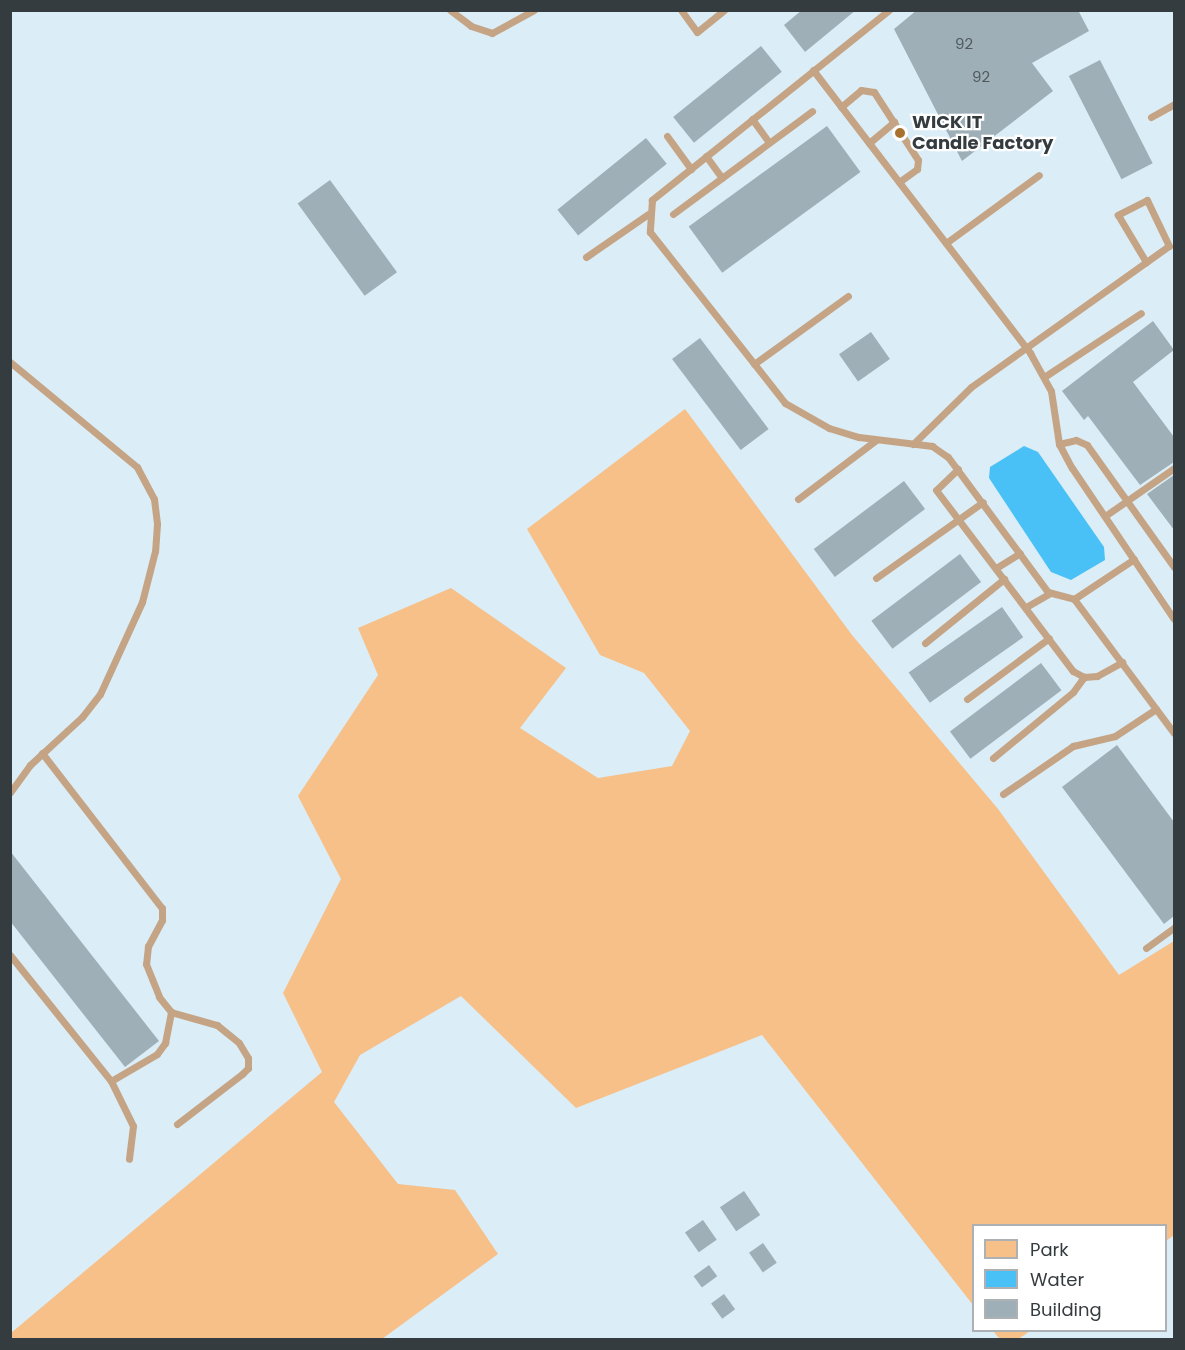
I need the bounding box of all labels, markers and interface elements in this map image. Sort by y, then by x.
house number: 92 [955,35,973,53]
house number: 92 [972,68,990,86]
place label: WICK IT Candle Factory [912,112,1053,154]
marker: WICK IT Candle Factory [893,126,907,140]
legend [972,1224,1167,1332]
text: Park [1030,1237,1069,1262]
text: Water [1030,1267,1084,1292]
text: Building [1030,1297,1102,1322]

